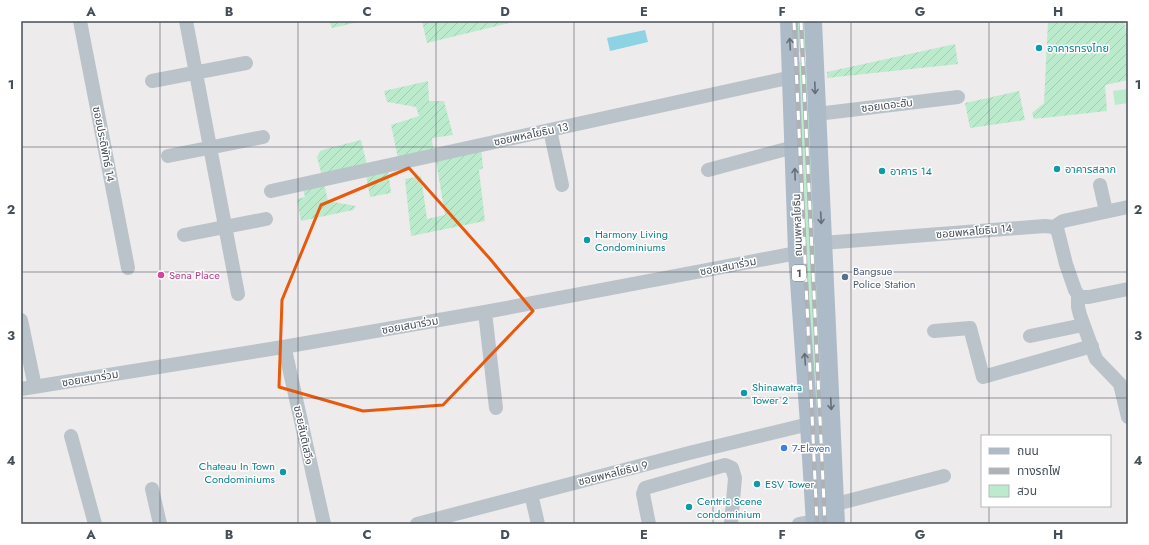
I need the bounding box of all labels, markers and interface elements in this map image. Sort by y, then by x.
text: A [85,2,96,21]
text: B [225,2,234,21]
text: C [362,2,372,21]
text: D [500,2,510,21]
text: E [640,2,648,21]
text: F [778,2,786,21]
text: G [915,2,926,21]
text: H [1053,2,1063,21]
one-way arrow [786,38,794,51]
place label: อาคารทรงไทย [1047,40,1109,56]
marker: อาคารทรงไทย [1034,43,1044,53]
text: 1 [8,75,14,94]
text: 1 [1135,75,1141,94]
one-way arrow [812,81,819,94]
street label: ซอยเดอะฮับ [860,94,914,116]
street label: ซอยประดิพัทธ์ 14 [89,105,119,184]
street label: ซอยพหลโยธิน 13 [492,118,570,150]
place label: อาคารสลาก [1065,161,1116,177]
place label: อาคาร 14 [890,163,933,179]
marker: อาคารสลาก [1052,164,1062,174]
marker: อาคาร 14 [877,166,887,176]
one-way arrow [791,168,799,181]
street label: ถนนพหลโยธิน [788,193,806,257]
text: 2 [7,200,15,219]
text: 2 [1134,200,1142,219]
one-way arrow [817,211,825,224]
street label: ซอยพหลโยธิน 14 [935,220,1013,242]
place label: Harmony Living Condominiums [595,226,668,255]
marker: Harmony Living Condominiums [582,235,592,245]
street label: ซอยเสนาร่วม [698,253,758,279]
place label: Bangsue Police Station [853,263,916,292]
road number: 1 [792,265,806,281]
place label: Sena Place [169,267,220,283]
marker: Sena Place [156,270,166,280]
marker: Bangsue Police Station [840,272,850,282]
street label: ซอยเสนาร่วม [380,312,440,338]
text: 3 [7,326,15,345]
text: 3 [1134,326,1142,345]
one-way arrow [801,353,808,366]
street label: ซอยเสนาร่วม [61,366,119,390]
place label: Shinawatra Tower 2 [752,379,802,408]
marker: Shinawatra Tower 2 [739,388,749,398]
one-way arrow [827,397,834,410]
street label: ซอยสันติเสวี๑ [290,404,318,466]
legend [981,435,1111,507]
place label: 7-Eleven [792,440,830,456]
text: ถนน [1017,442,1039,460]
marker: 7-Eleven [779,443,789,453]
text: 4 [6,451,16,470]
text: 4 [1133,451,1143,470]
street label: ซอยพหลโยธิน 9 [576,457,650,489]
place label: Chateau In Town Condominiums [199,458,276,487]
text: ทางรถไฟ [1017,462,1060,480]
marker: Chateau In Town Condominiums [278,467,288,477]
place label: ESV Tower [765,476,814,492]
marker: ESV Tower [752,479,762,489]
text: สวน [1017,482,1037,500]
place label: Centric Scene condominium [697,493,763,522]
marker: Centric Scene condominium [684,502,694,512]
text: A [85,525,96,544]
text: B [225,525,234,544]
text: C [362,525,372,544]
text: D [500,525,510,544]
text: E [640,525,648,544]
text: F [778,525,786,544]
text: G [915,525,926,544]
text: H [1053,525,1063,544]

